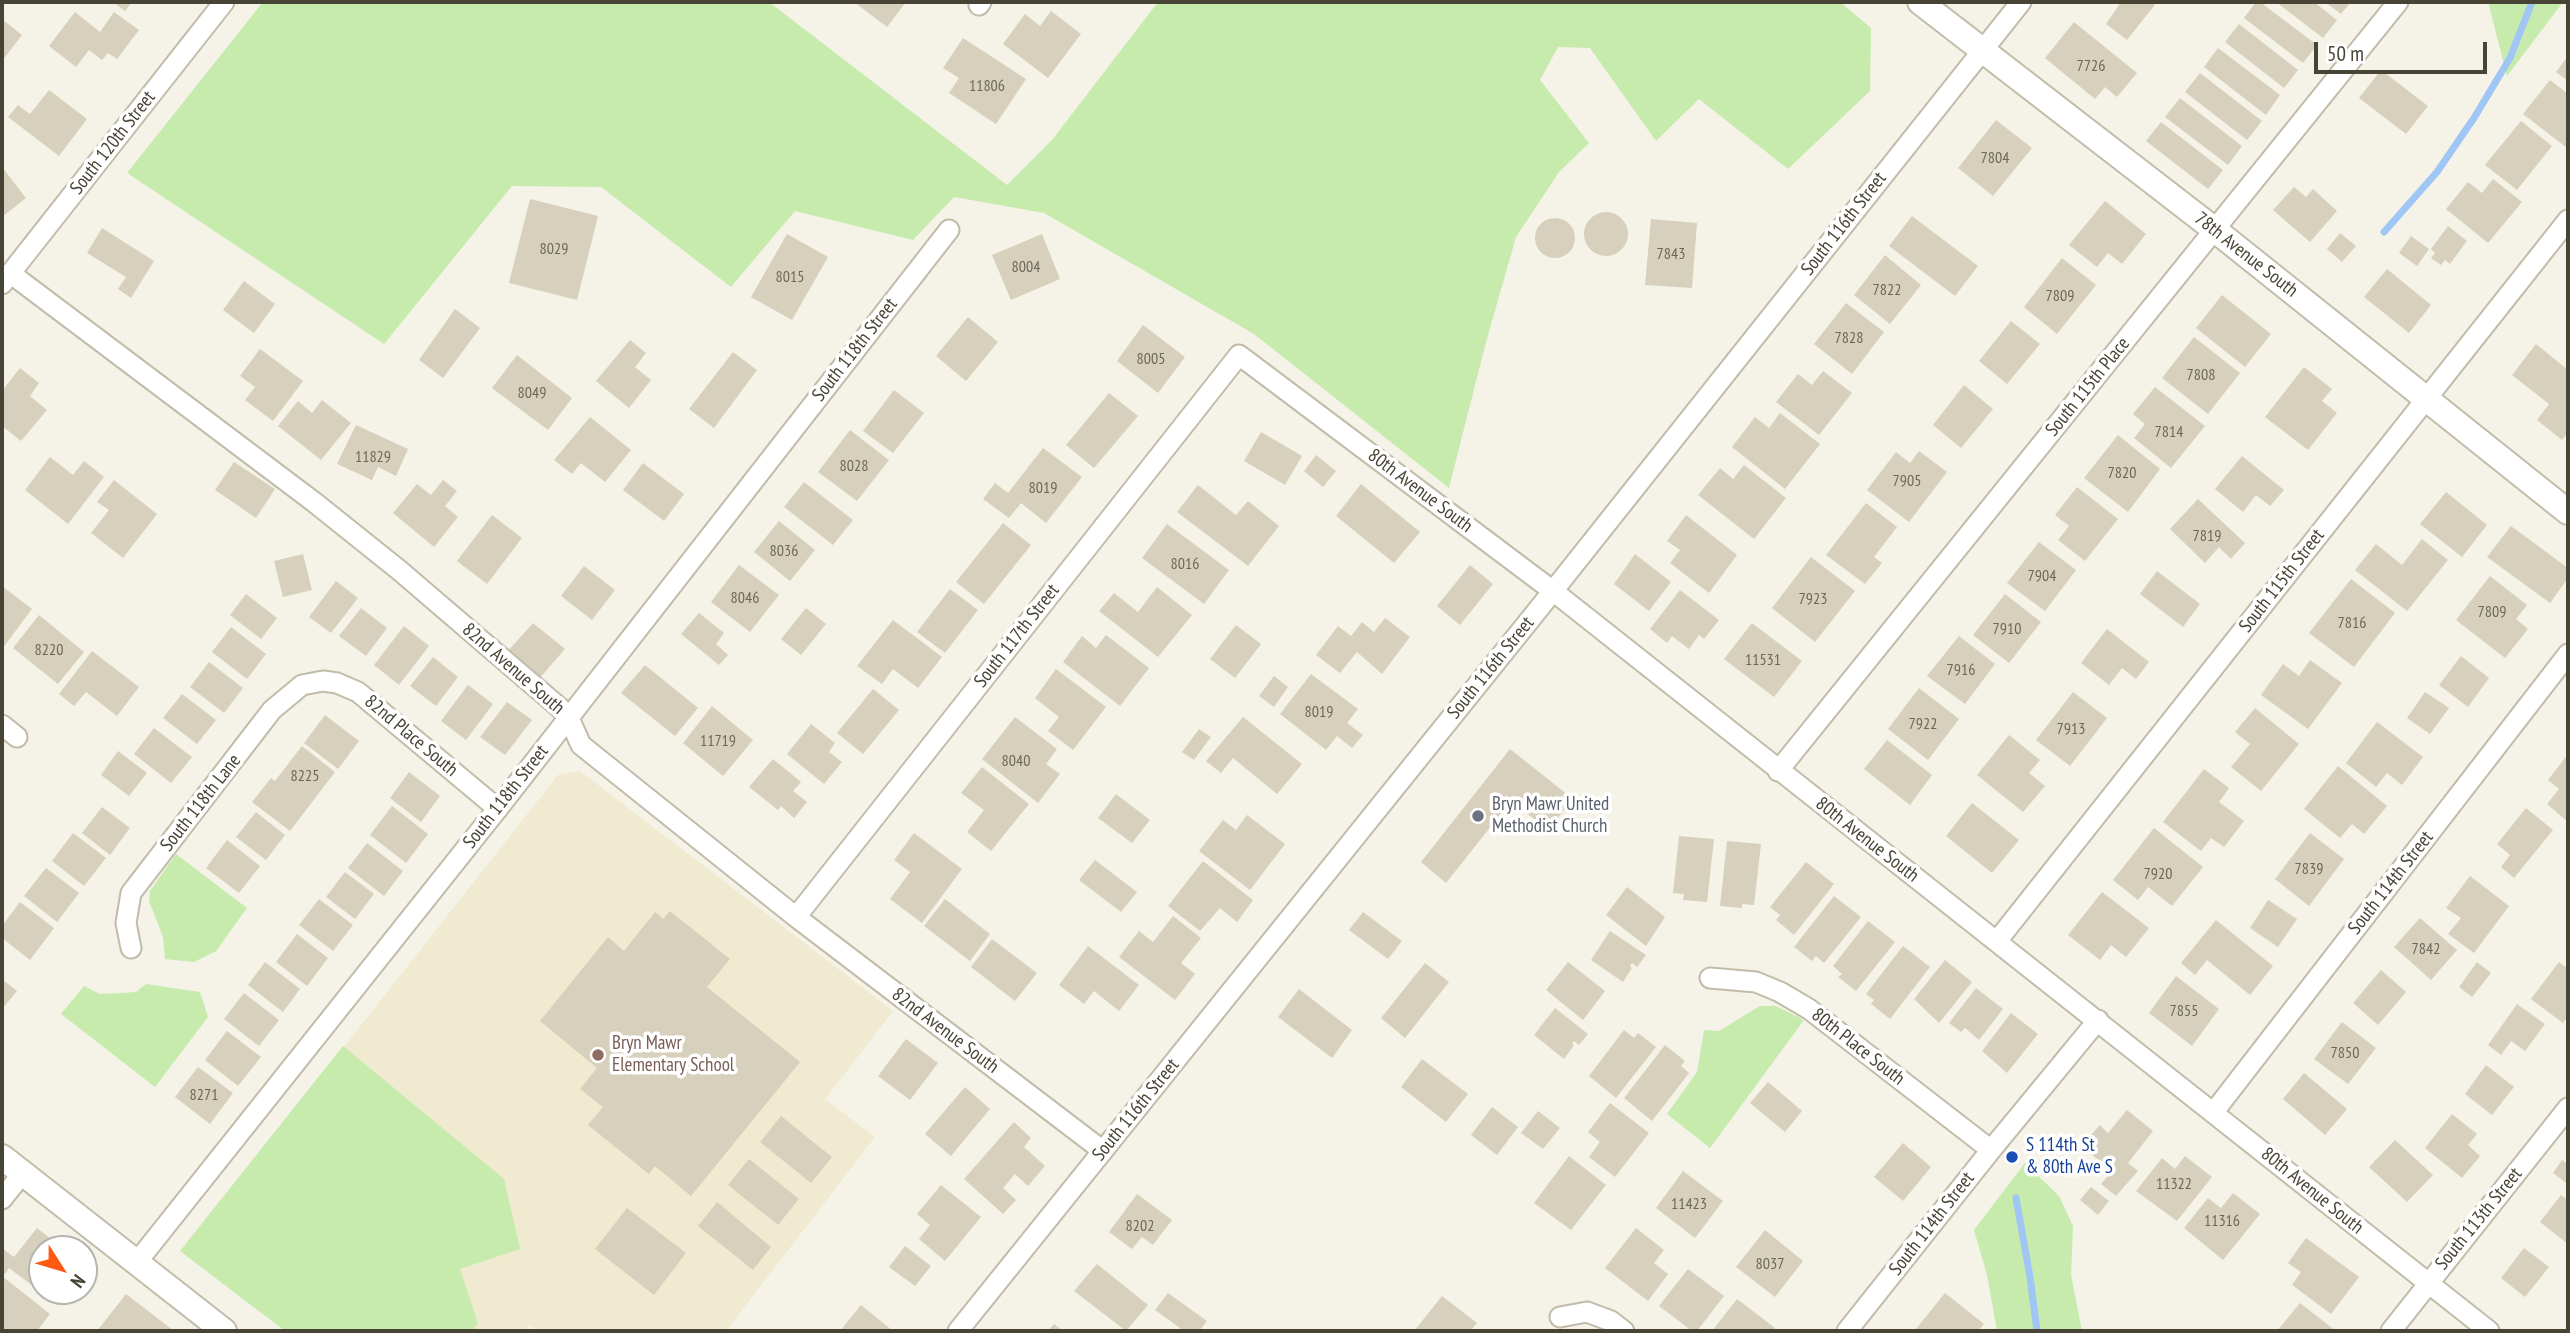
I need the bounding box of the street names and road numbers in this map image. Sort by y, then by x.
street label: South 120th Street [66,87,160,199]
street label: South 116th Street [1797,168,1891,280]
street label: 78th Avenue South [2190,208,2302,302]
street label: South 118th Street [808,294,902,406]
street label: South 115th Place [2041,333,2135,441]
street label: 80th Avenue South [1363,444,1477,538]
street label: South 115th Street [2235,525,2329,637]
street label: South 117th Street [970,580,1064,692]
street label: South 116th Street [1443,612,1539,724]
street label: 82nd Avenue South [457,618,569,720]
street label: 82nd Place South [360,690,462,782]
street label: South 118th Street [459,741,553,853]
street label: South 118th Lane [156,750,246,856]
street label: 80th Avenue South [1811,793,1923,887]
street label: South 114th Street [2344,827,2438,939]
street label: 82nd Avenue South [887,983,1003,1079]
street label: 80th Place South [1807,1004,1909,1090]
street label: South 116th Street [1088,1054,1184,1166]
street label: 80th Avenue South [2256,1143,2368,1239]
street label: South 113th Street [2431,1163,2527,1275]
street label: South 114th Street [1885,1168,1979,1280]

